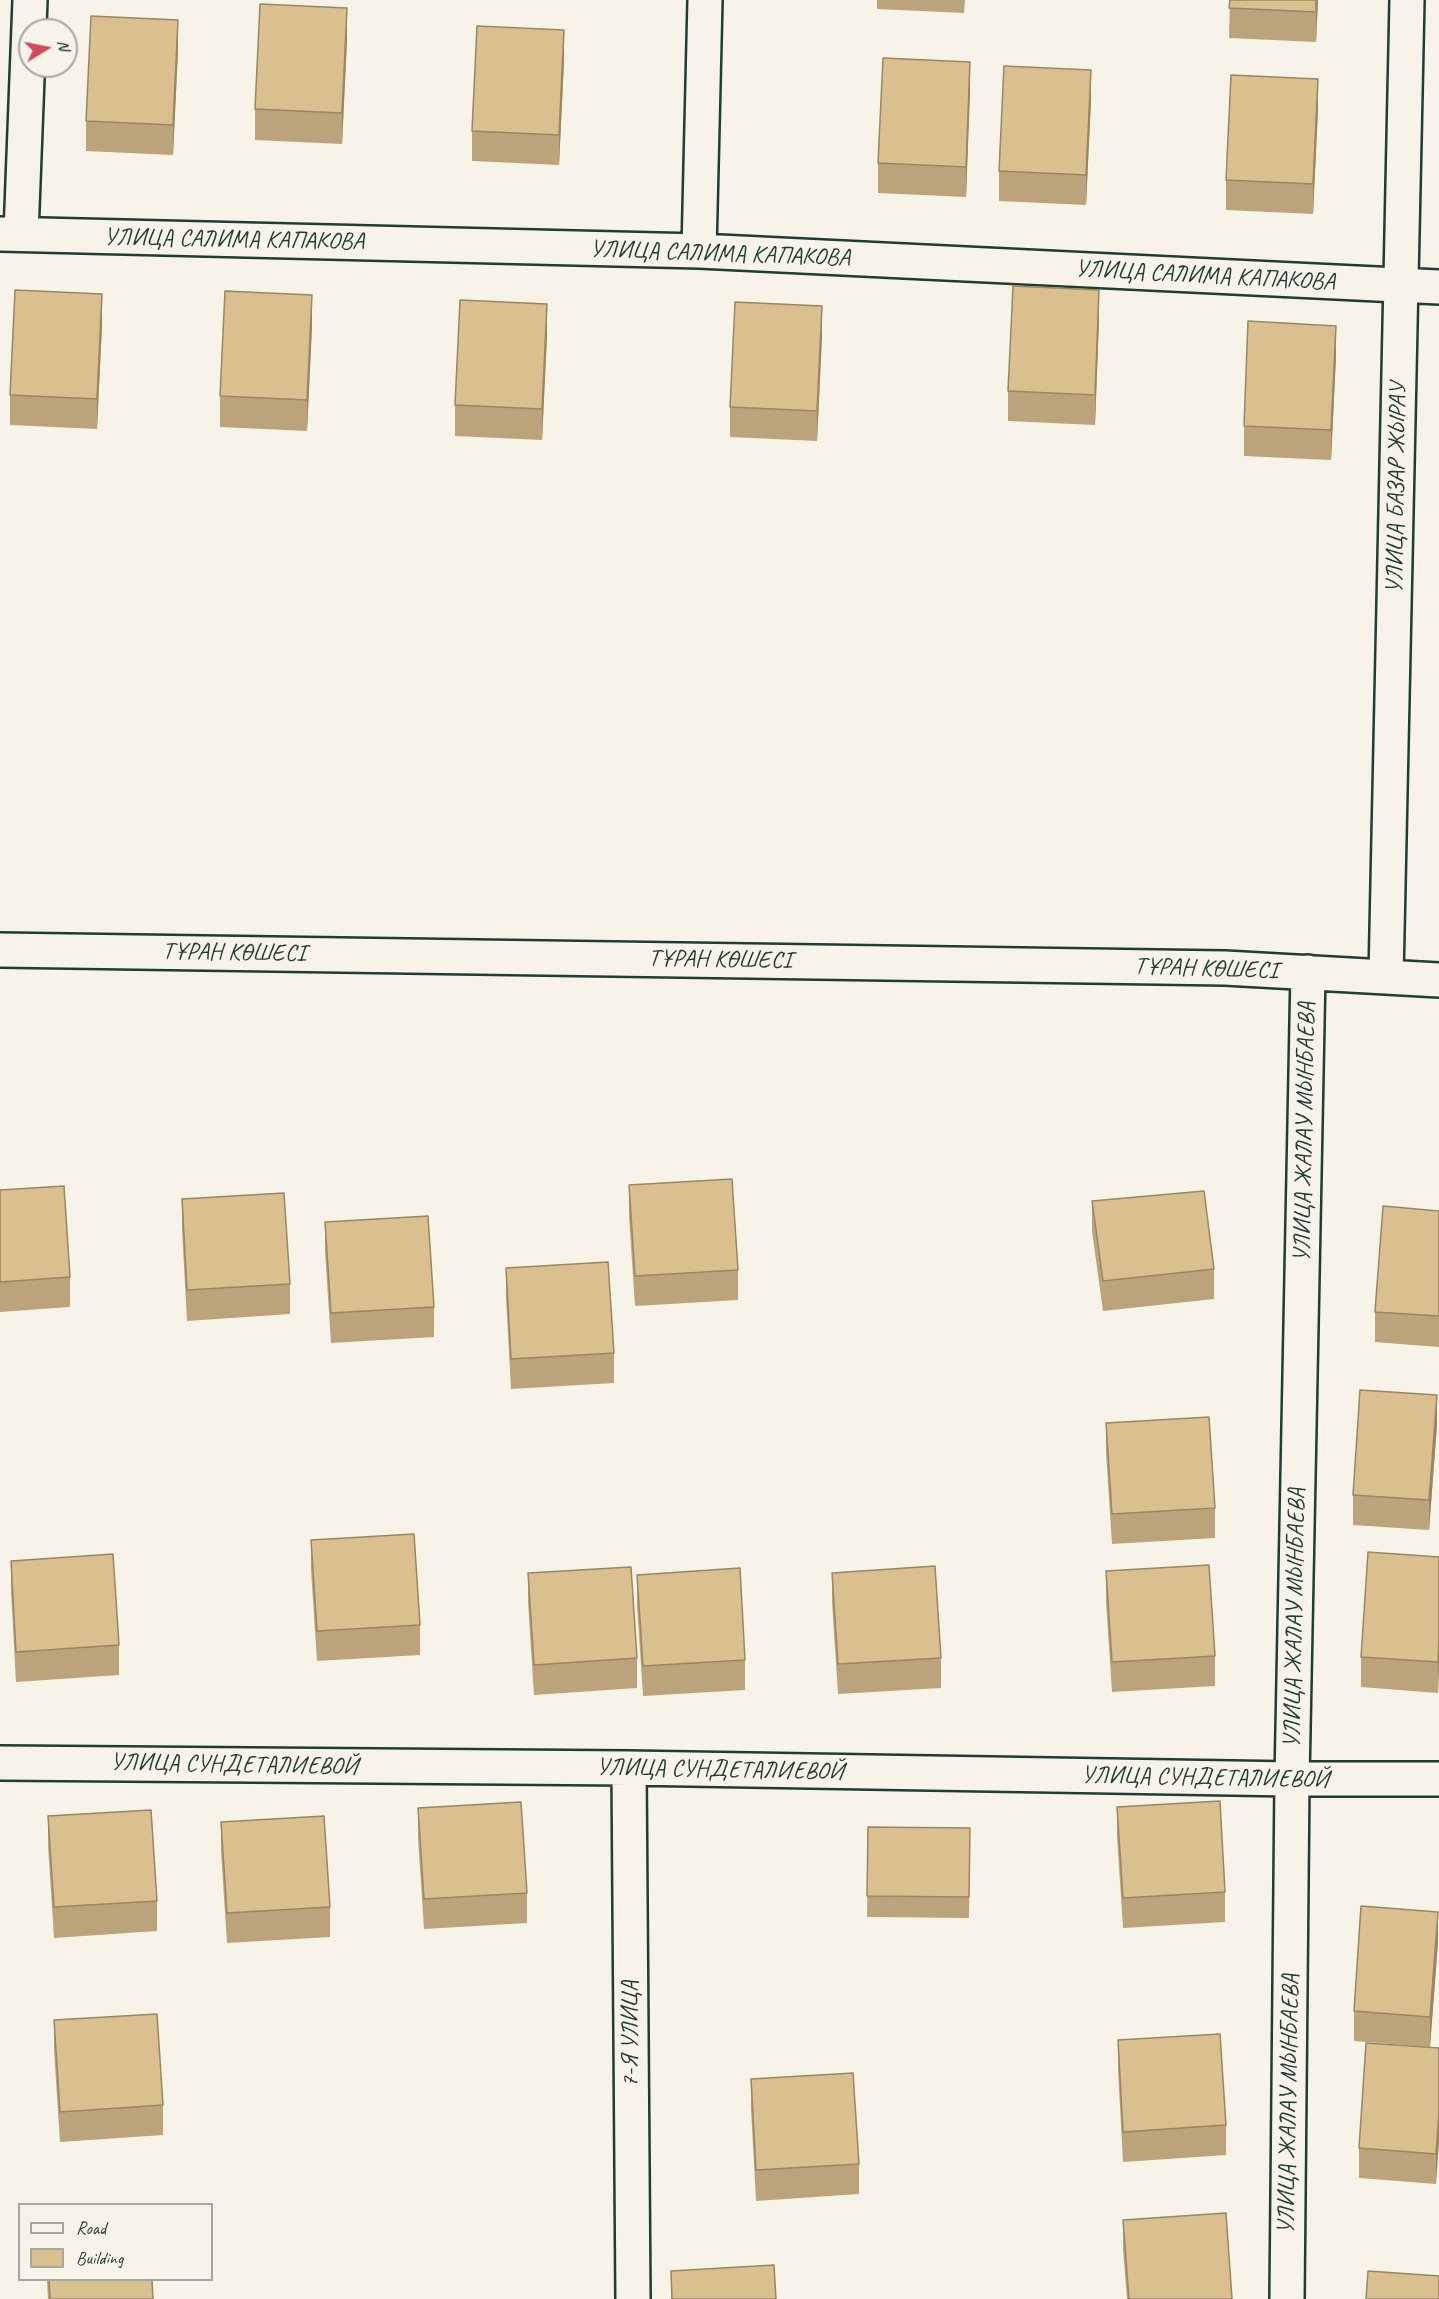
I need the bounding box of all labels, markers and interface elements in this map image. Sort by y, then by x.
north arrow [18,18,78,78]
text: N [53,39,74,52]
street label: УЛИЦА САЛИМА КАПАКОВА [104,223,364,257]
street label: УЛИЦА САЛИМА КАПАКОВА [590,235,850,273]
street label: УЛИЦА САЛИМА КАПАКОВА [1074,255,1336,297]
street label: УЛИЦА БАЗАР ЖЫРАУ [1381,382,1413,594]
street label: ТҰРАН КӨШЕСІ [162,937,306,969]
street label: ТҰРАН КӨШЕСІ [648,944,792,976]
street label: ТҰРАН КӨШЕСІ [1134,952,1278,986]
street label: УЛИЦА ЖАЛАУ МЫНБАЕВА [1288,1002,1322,1262]
street label: УЛИЦА ЖАЛАУ МЫНБАЕВА [1278,1488,1312,1748]
street label: УЛИЦА СУНДЕТАЛИЕВОЙ [110,1748,358,1782]
street label: УЛИЦА СУНДЕТАЛИЕВОЙ [596,1753,844,1787]
street label: УЛИЦА СУНДЕТАЛИЕВОЙ [1081,1761,1329,1795]
street label: УЛИЦА ЖАЛАУ МЫНБАЕВА [1272,1974,1306,2234]
street label: 7-Я УЛИЦА [617,1981,645,2087]
legend [18,2203,213,2281]
text: Road [76,2217,106,2239]
text: Building [76,2247,123,2269]

